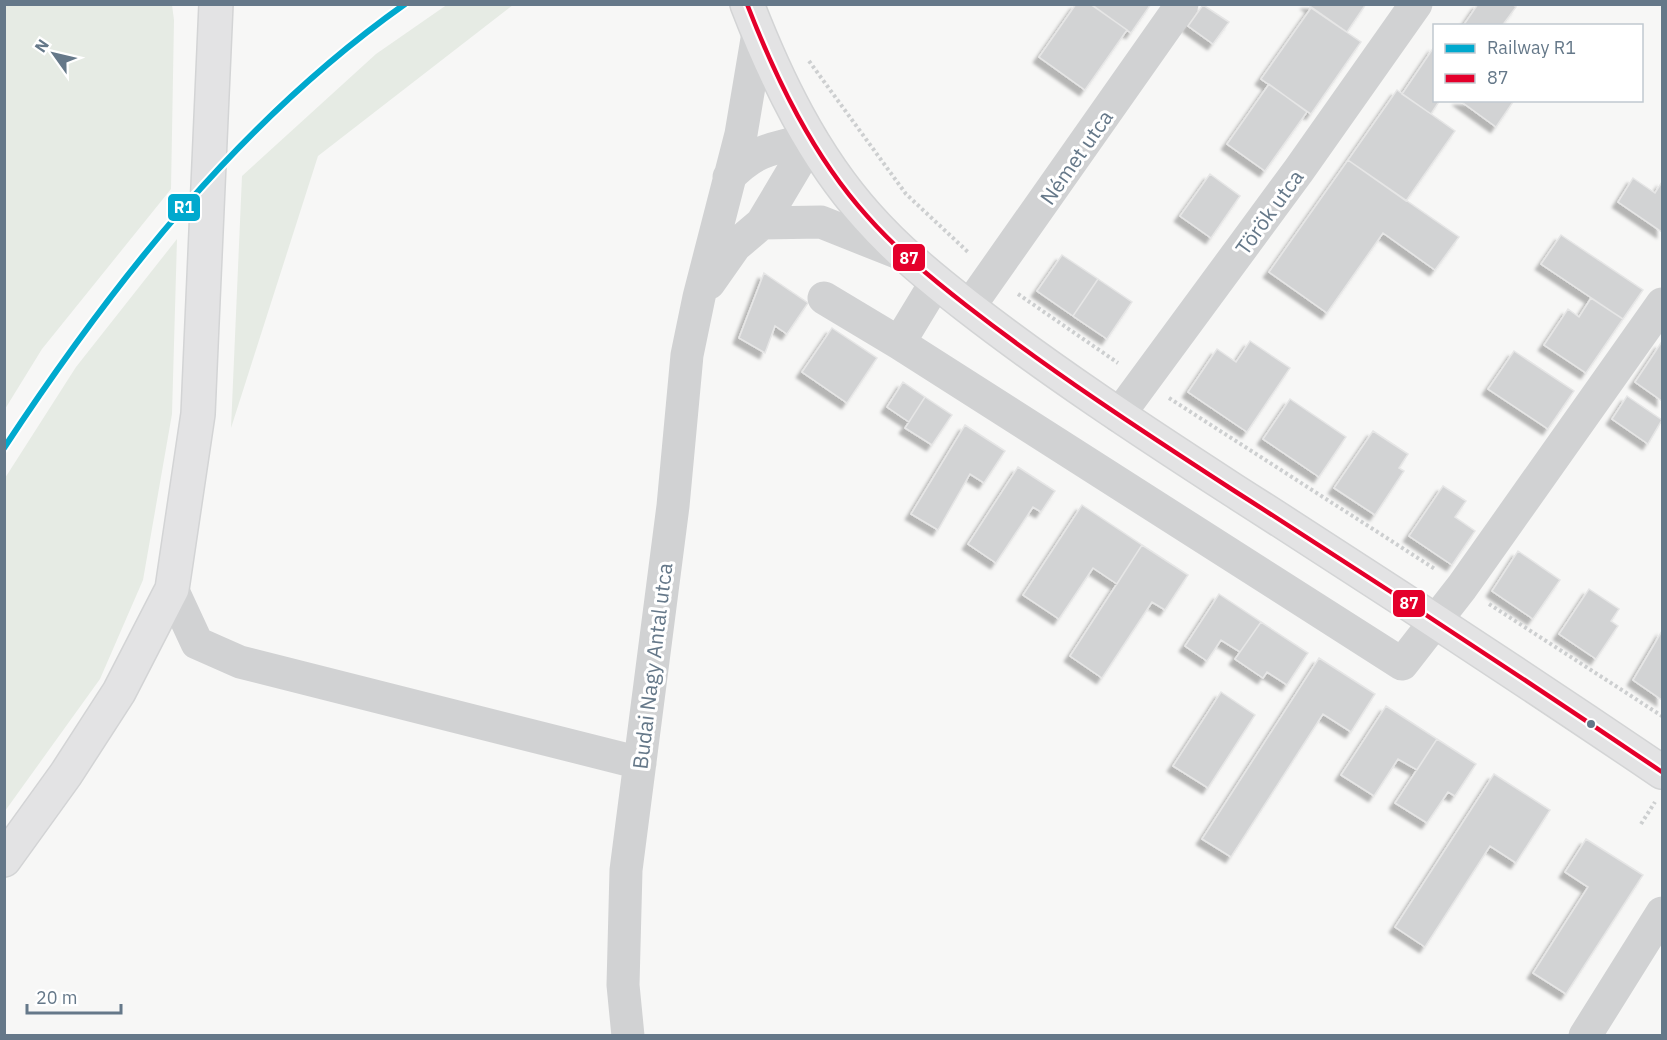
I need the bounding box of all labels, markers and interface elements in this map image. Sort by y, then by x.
north arrow [24,24,84,84]
legend [1433,24,1643,102]
text: N [30,35,53,56]
text: Railway R1 [1487,36,1576,59]
text: 87 [1487,66,1509,89]
street label: Német utca [1033,104,1119,210]
street label: Török utca [1229,164,1309,260]
line badge: R1 [167,193,201,222]
text: R1 [174,197,195,217]
line badge: 87 [892,243,926,272]
text: 87 [899,248,919,268]
street label: Budai Nagy Antal utca [625,561,679,771]
line badge: 87 [1392,589,1426,618]
text: 87 [1399,593,1419,613]
unlabelled marker [1585,718,1597,730]
scale bar [27,977,122,1015]
text: 20 m [36,986,78,1009]

